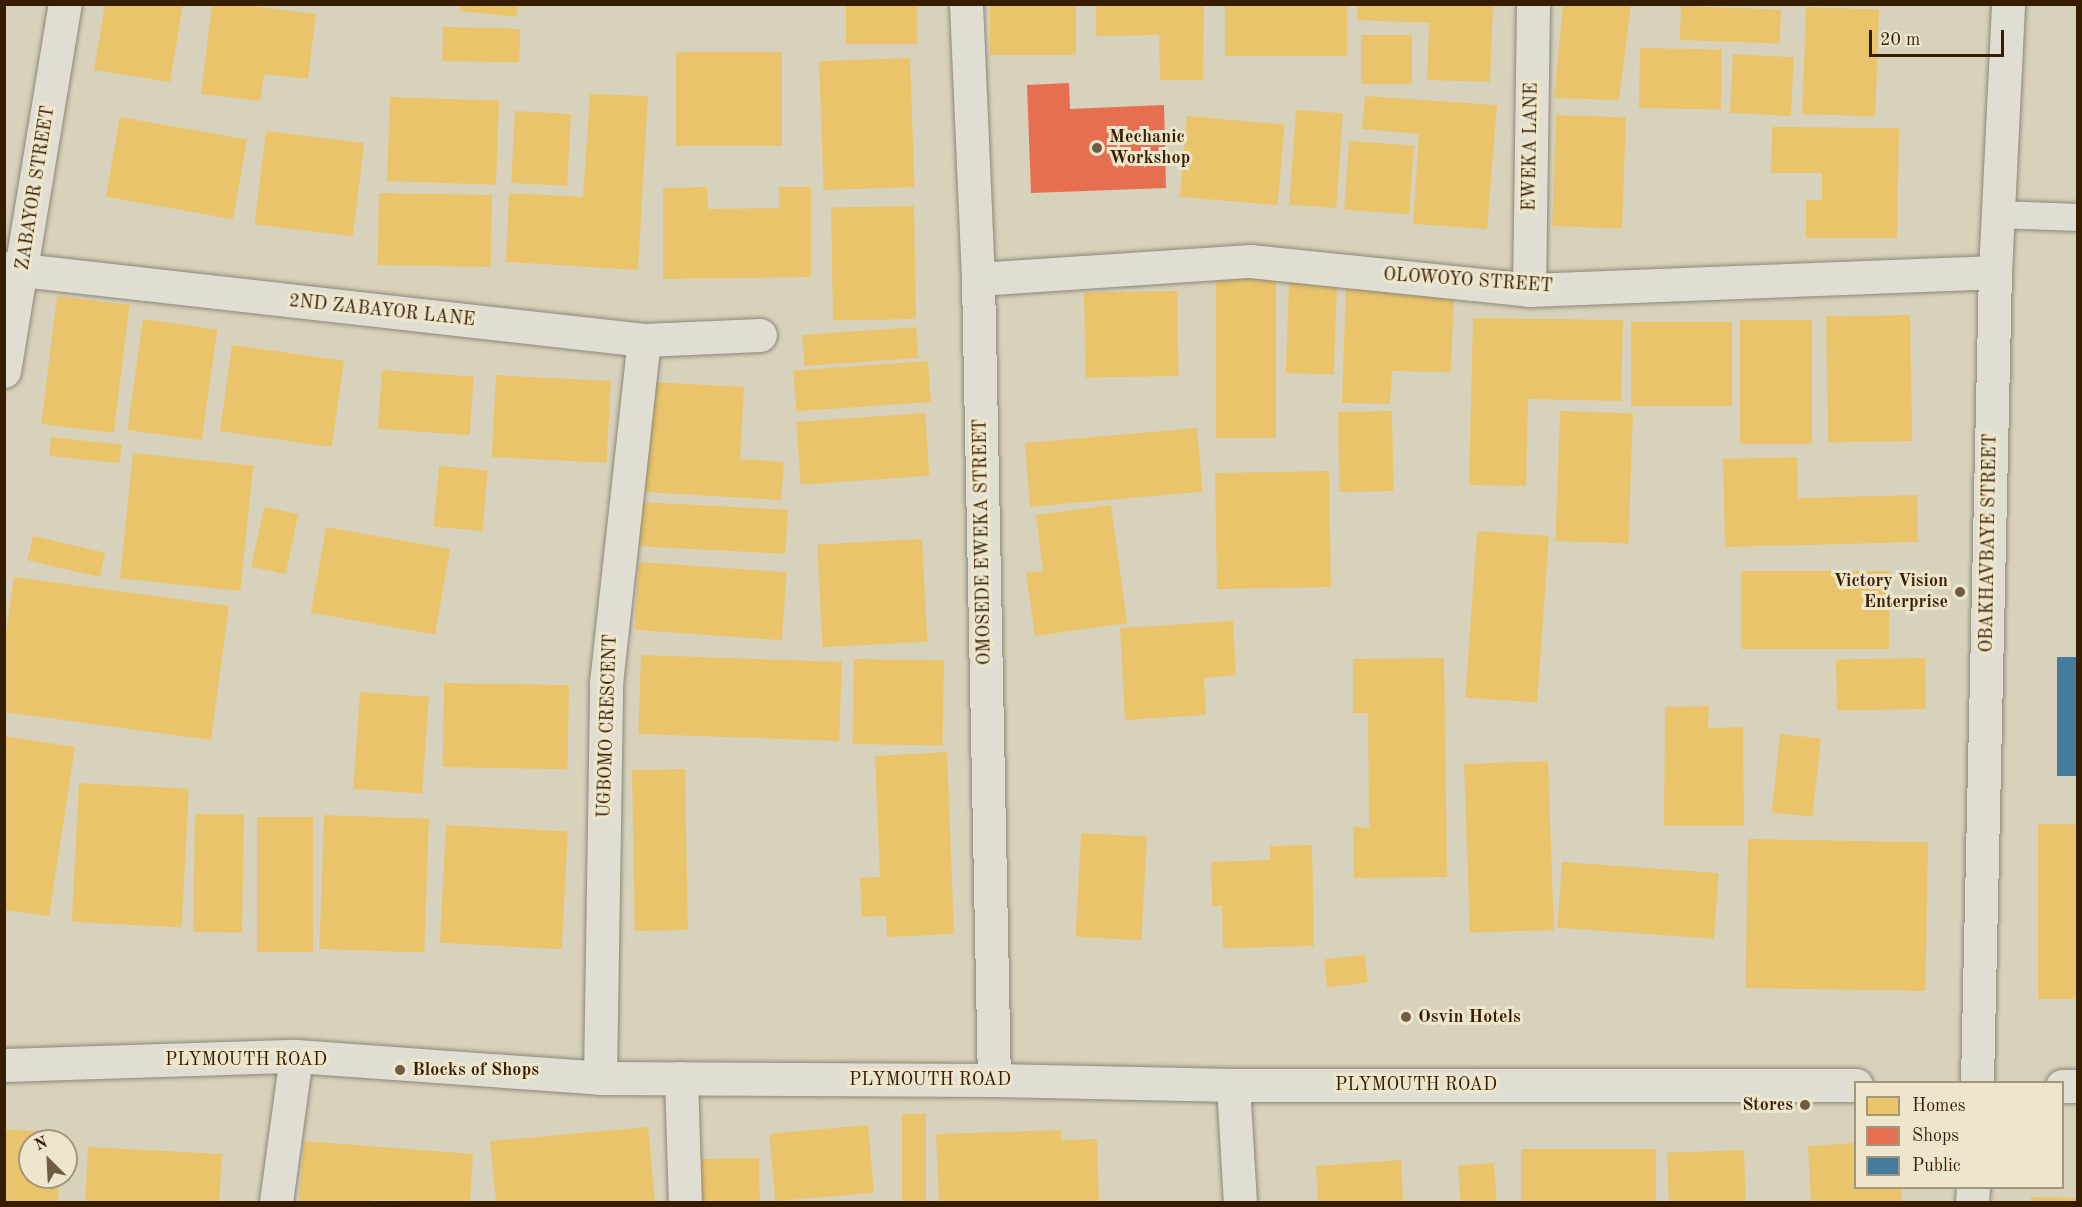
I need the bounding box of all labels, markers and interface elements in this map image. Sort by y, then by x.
scale bar [1872,18,2007,56]
text: 20 m [1880,31,1920,49]
street label: EWEKA LANE [1519,83,1543,211]
street label: ZABAYOR STREET [12,104,60,272]
place label: Mechanic Workshop [1109,127,1190,170]
marker: Mechanic Workshop [1090,141,1104,155]
street label: OLOWOYO STREET [1383,264,1553,298]
street label: 2ND ZABAYOR LANE [288,290,476,332]
street label: OMOSEDE EWEKA STREET [970,419,996,665]
street label: OBAKHAVBAYE STREET [1976,433,2002,653]
place label: Victory Vision Enterprise [1833,571,1948,614]
marker: Victory Vision Enterprise [1953,585,1967,599]
street label: UGBOMO CRESCENT [594,634,622,818]
place label: Osvin Hotels [1418,1006,1521,1028]
marker: Osvin Hotels [1399,1010,1413,1024]
street label: PLYMOUTH ROAD [165,1049,327,1071]
place label: Blocks of Shops [412,1059,539,1081]
marker: Blocks of Shops [393,1063,407,1077]
street label: PLYMOUTH ROAD [849,1069,1011,1091]
street label: PLYMOUTH ROAD [1335,1074,1497,1096]
legend [1854,1081,2064,1189]
place label: Stores [1742,1094,1793,1116]
text: Homes [1912,1097,1966,1115]
marker: Stores [1798,1098,1812,1112]
text: Shops [1912,1127,1959,1145]
north arrow [18,1129,78,1189]
text: N [33,1135,50,1154]
text: Public [1912,1157,1961,1175]

